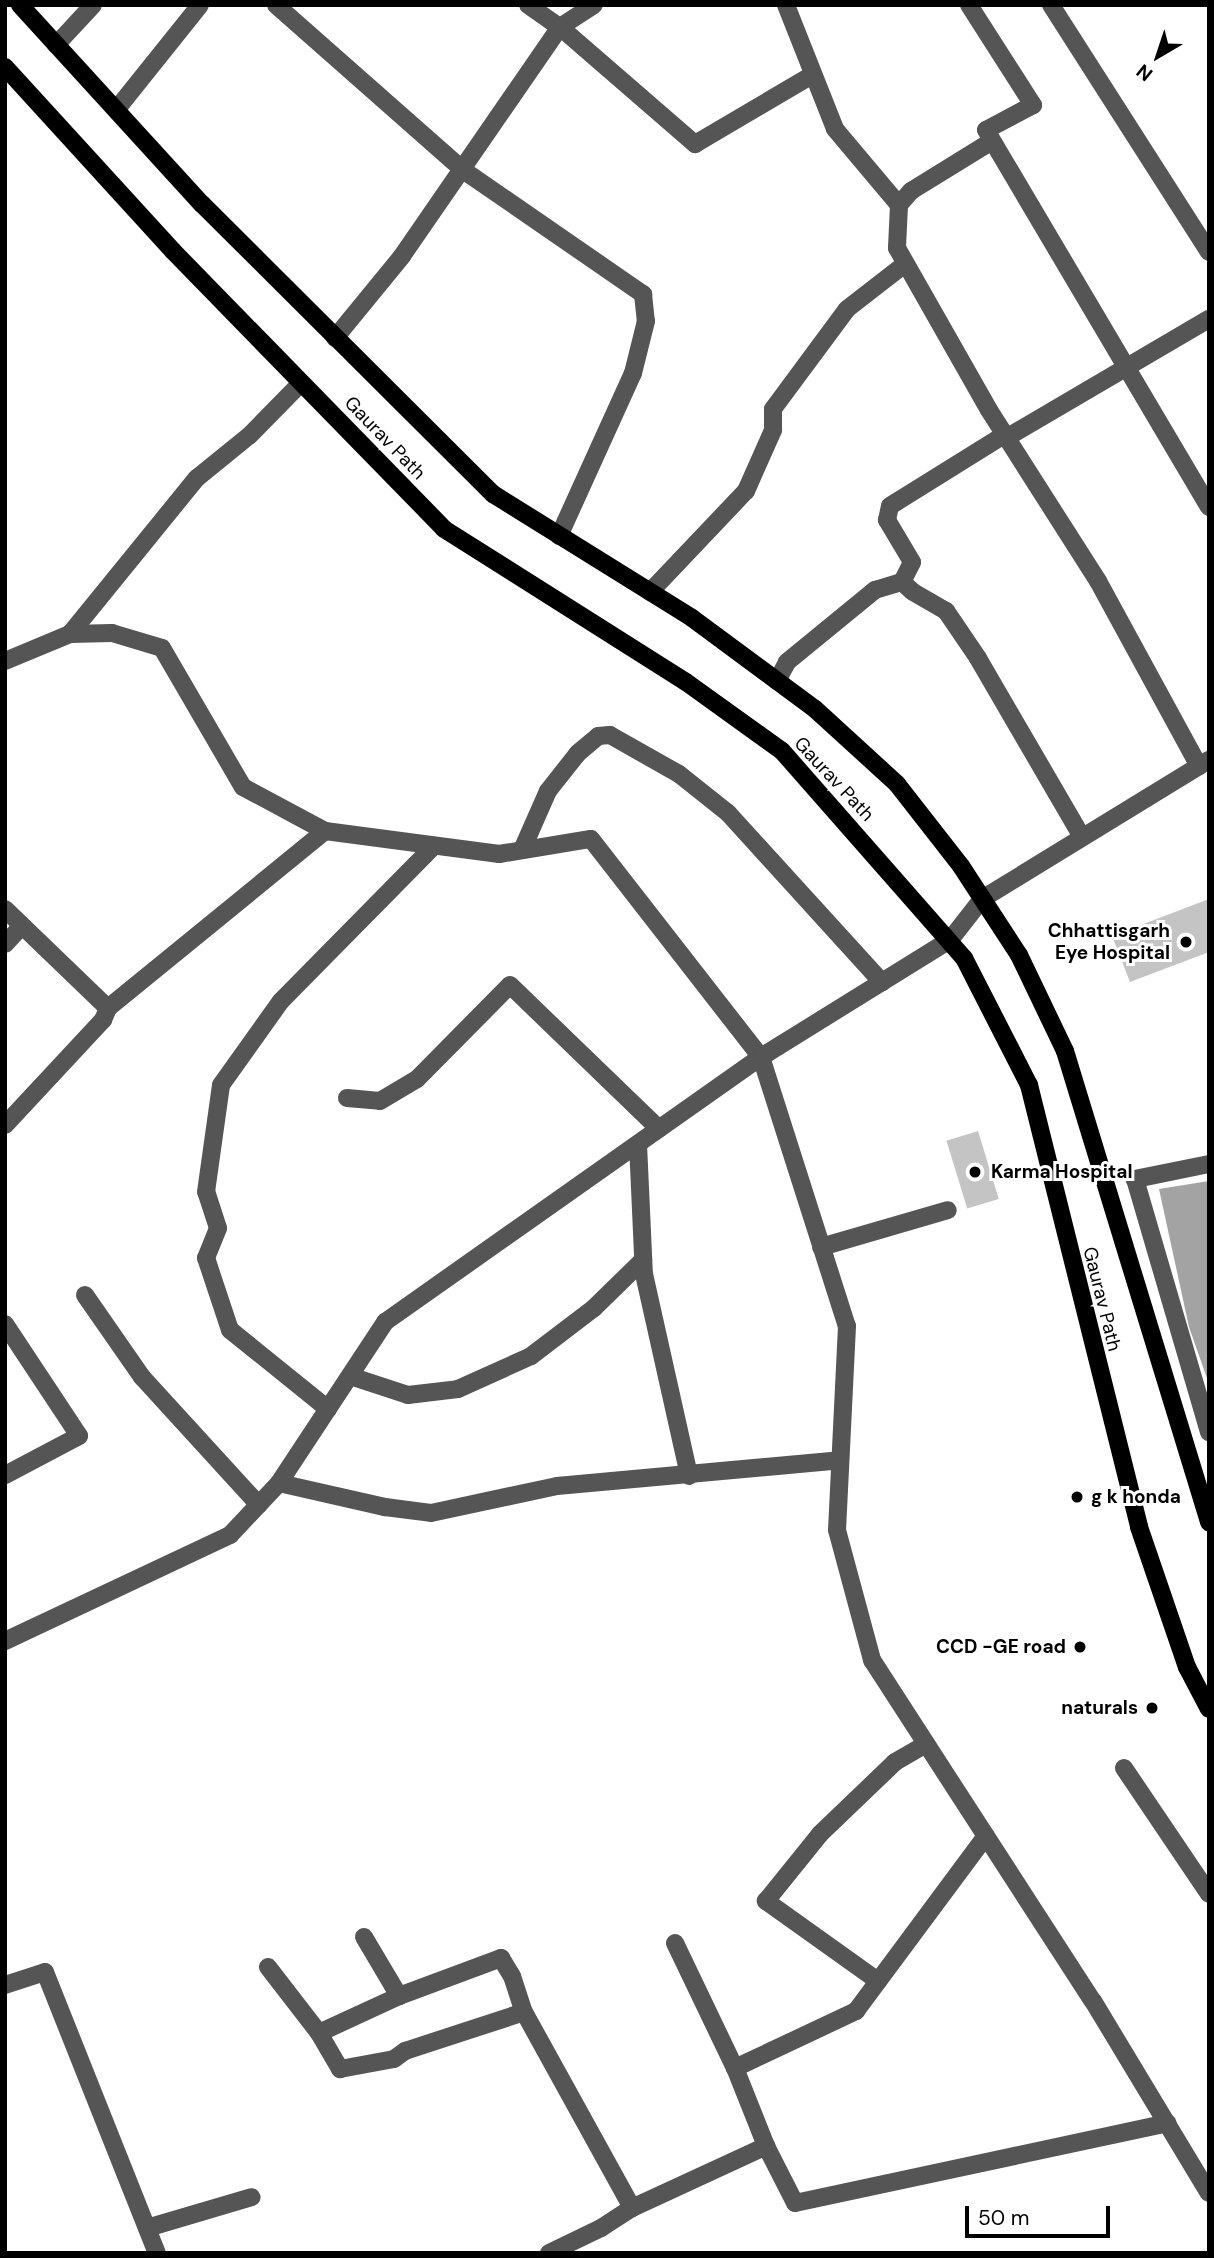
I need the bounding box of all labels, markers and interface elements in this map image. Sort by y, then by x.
north arrow [1123,21,1193,91]
text: N [1131,59,1158,87]
street label: Gaurav Path [340,392,430,484]
street label: Gaurav Path [789,732,879,826]
place label: Chhattisgarh Eye Hospital [1048,920,1170,964]
marker: Chhattisgarh Eye Hospital [1176,932,1196,952]
place label: Karma Hospital [991,1161,1132,1183]
marker: Karma Hospital [965,1162,985,1182]
street label: Gaurav Path [1078,1244,1126,1354]
place label: g k honda [1091,1486,1181,1508]
marker: g k honda [1069,1489,1085,1505]
place label: CCD -GE road [936,1636,1066,1658]
marker: CCD -GE road [1072,1639,1088,1655]
place label: naturals [1061,1697,1138,1719]
marker: naturals [1144,1700,1160,1716]
scale bar [969,2192,1114,2236]
text: 50 m [978,2204,1029,2232]

